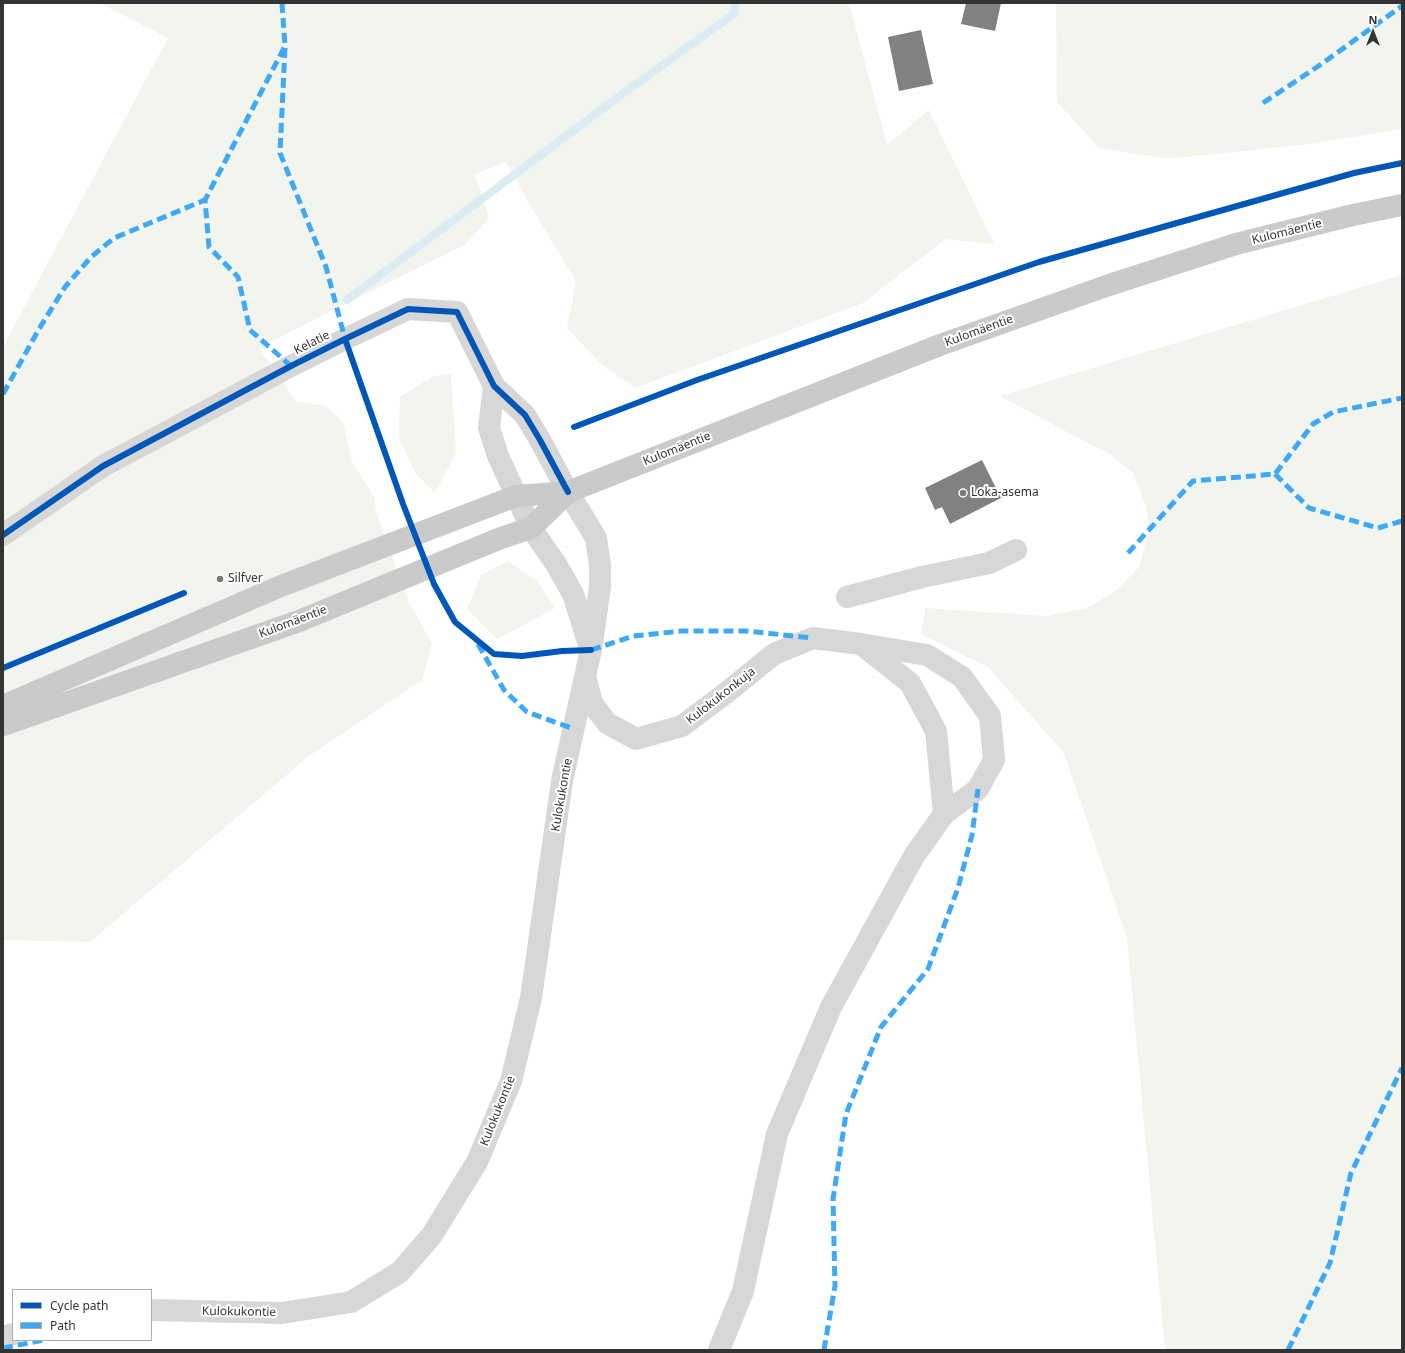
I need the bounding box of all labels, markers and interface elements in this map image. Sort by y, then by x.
north arrow [1353,12,1393,52]
text: N [1369,12,1377,27]
street label: Kulomäentie [1251,216,1323,248]
street label: Kulomäentie [943,312,1015,350]
street label: Kelatie [292,328,332,358]
street label: Kulomäentie [641,429,713,469]
place label: Loka-asema [971,486,1039,500]
marker: Loka-asema [958,488,968,498]
place label: Silfver [228,572,263,586]
marker: Silfver [215,574,225,584]
street label: Kulomäentie [257,602,329,642]
street label: Kulokukonkuja [684,665,758,727]
street label: Kulokukontie [548,757,576,833]
street label: Kulokukontie [477,1074,519,1148]
legend [12,1289,152,1341]
text: Cycle path [50,1297,108,1314]
street label: Kulokukontie [202,1304,276,1320]
text: Path [50,1317,76,1334]

